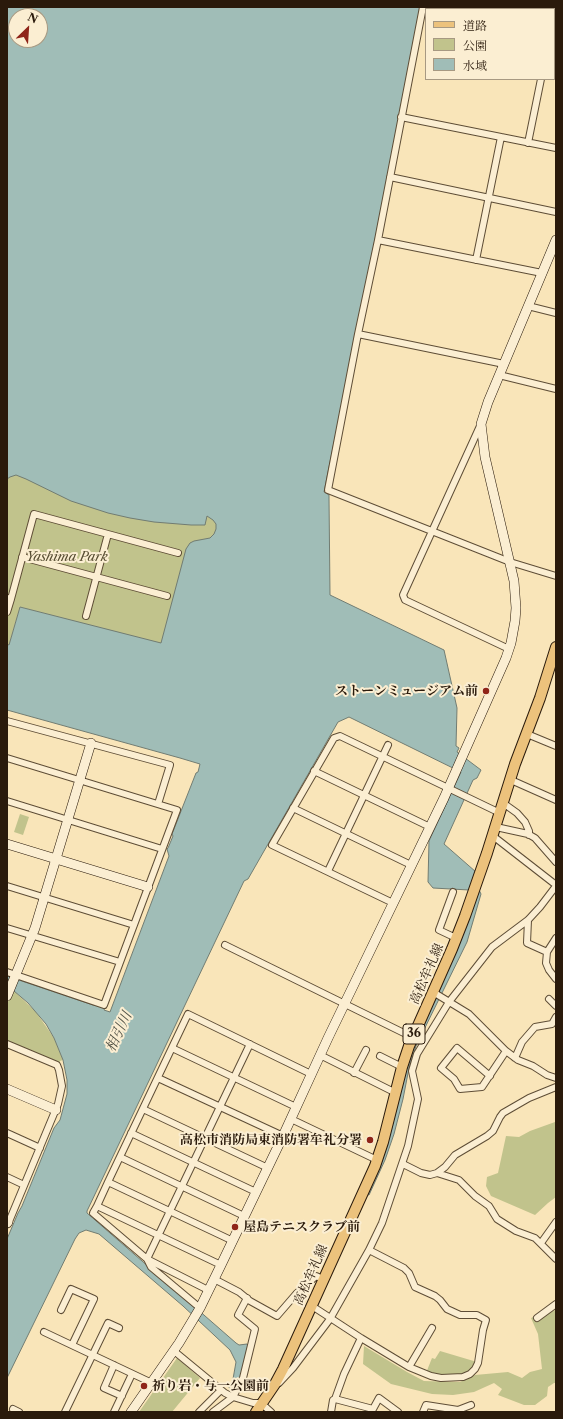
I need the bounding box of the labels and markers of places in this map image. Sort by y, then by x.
place label: ストーンミュージアム前 [335,683,478,699]
marker: ストーンミュージアム前 [481,686,491,696]
place label: 高松市消防局東消防署牟礼分署 [180,1132,362,1148]
marker: 高松市消防局東消防署牟礼分署 [365,1135,375,1145]
place label: 屋島テニスクラブ前 [243,1219,360,1235]
marker: 屋島テニスクラブ前 [230,1222,240,1232]
place label: 祈り岩・与一公園前 [152,1378,269,1394]
marker: 祈り岩・与一公園前 [139,1381,149,1391]

